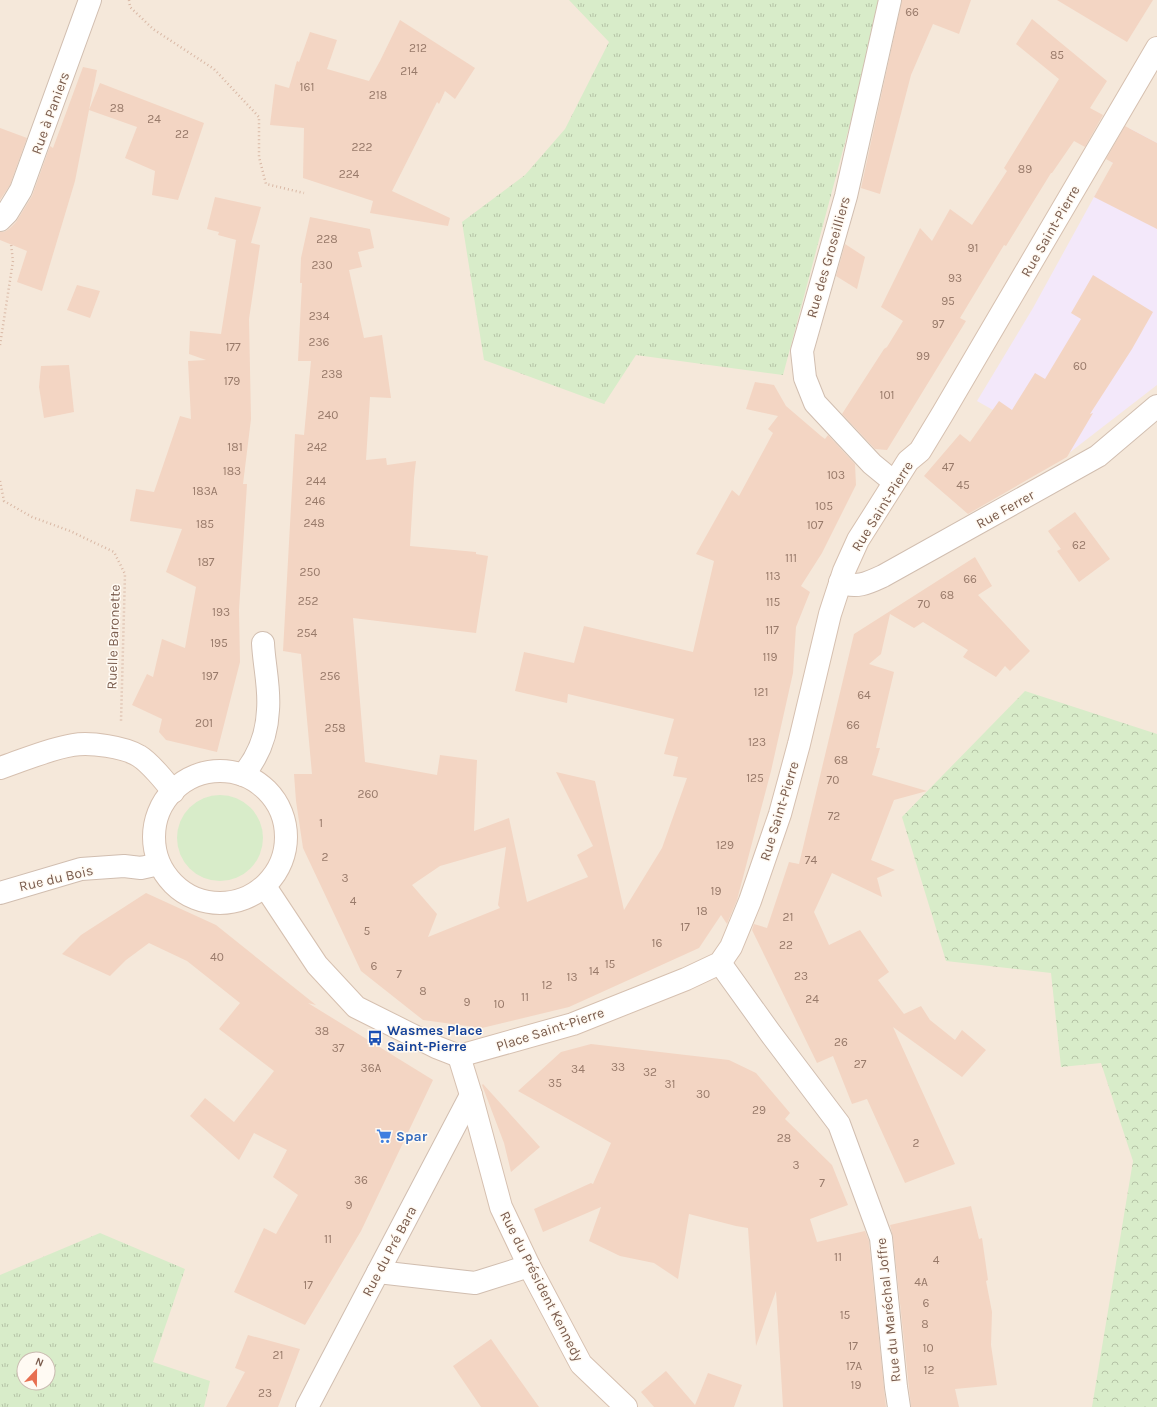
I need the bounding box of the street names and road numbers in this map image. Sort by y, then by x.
street label: Rue à Paniers [28,70,73,157]
street label: Rue Saint-Pierre [1017,182,1084,280]
street label: Rue des Groseilliers [803,194,854,320]
street label: Rue Saint-Pierre [848,458,917,554]
street label: Rue Ferrer [973,486,1038,532]
street label: Ruelle Baronette [103,584,124,690]
street label: Rue Saint-Pierre [756,759,803,863]
street label: Rue du Bois [17,862,95,895]
street label: Place Saint-Pierre [494,1004,606,1055]
street label: Rue du Pré Bara [358,1203,420,1299]
street label: Rue du Président Kennedy [496,1208,587,1365]
street label: Rue du Maréchal Joffre [872,1237,905,1383]

